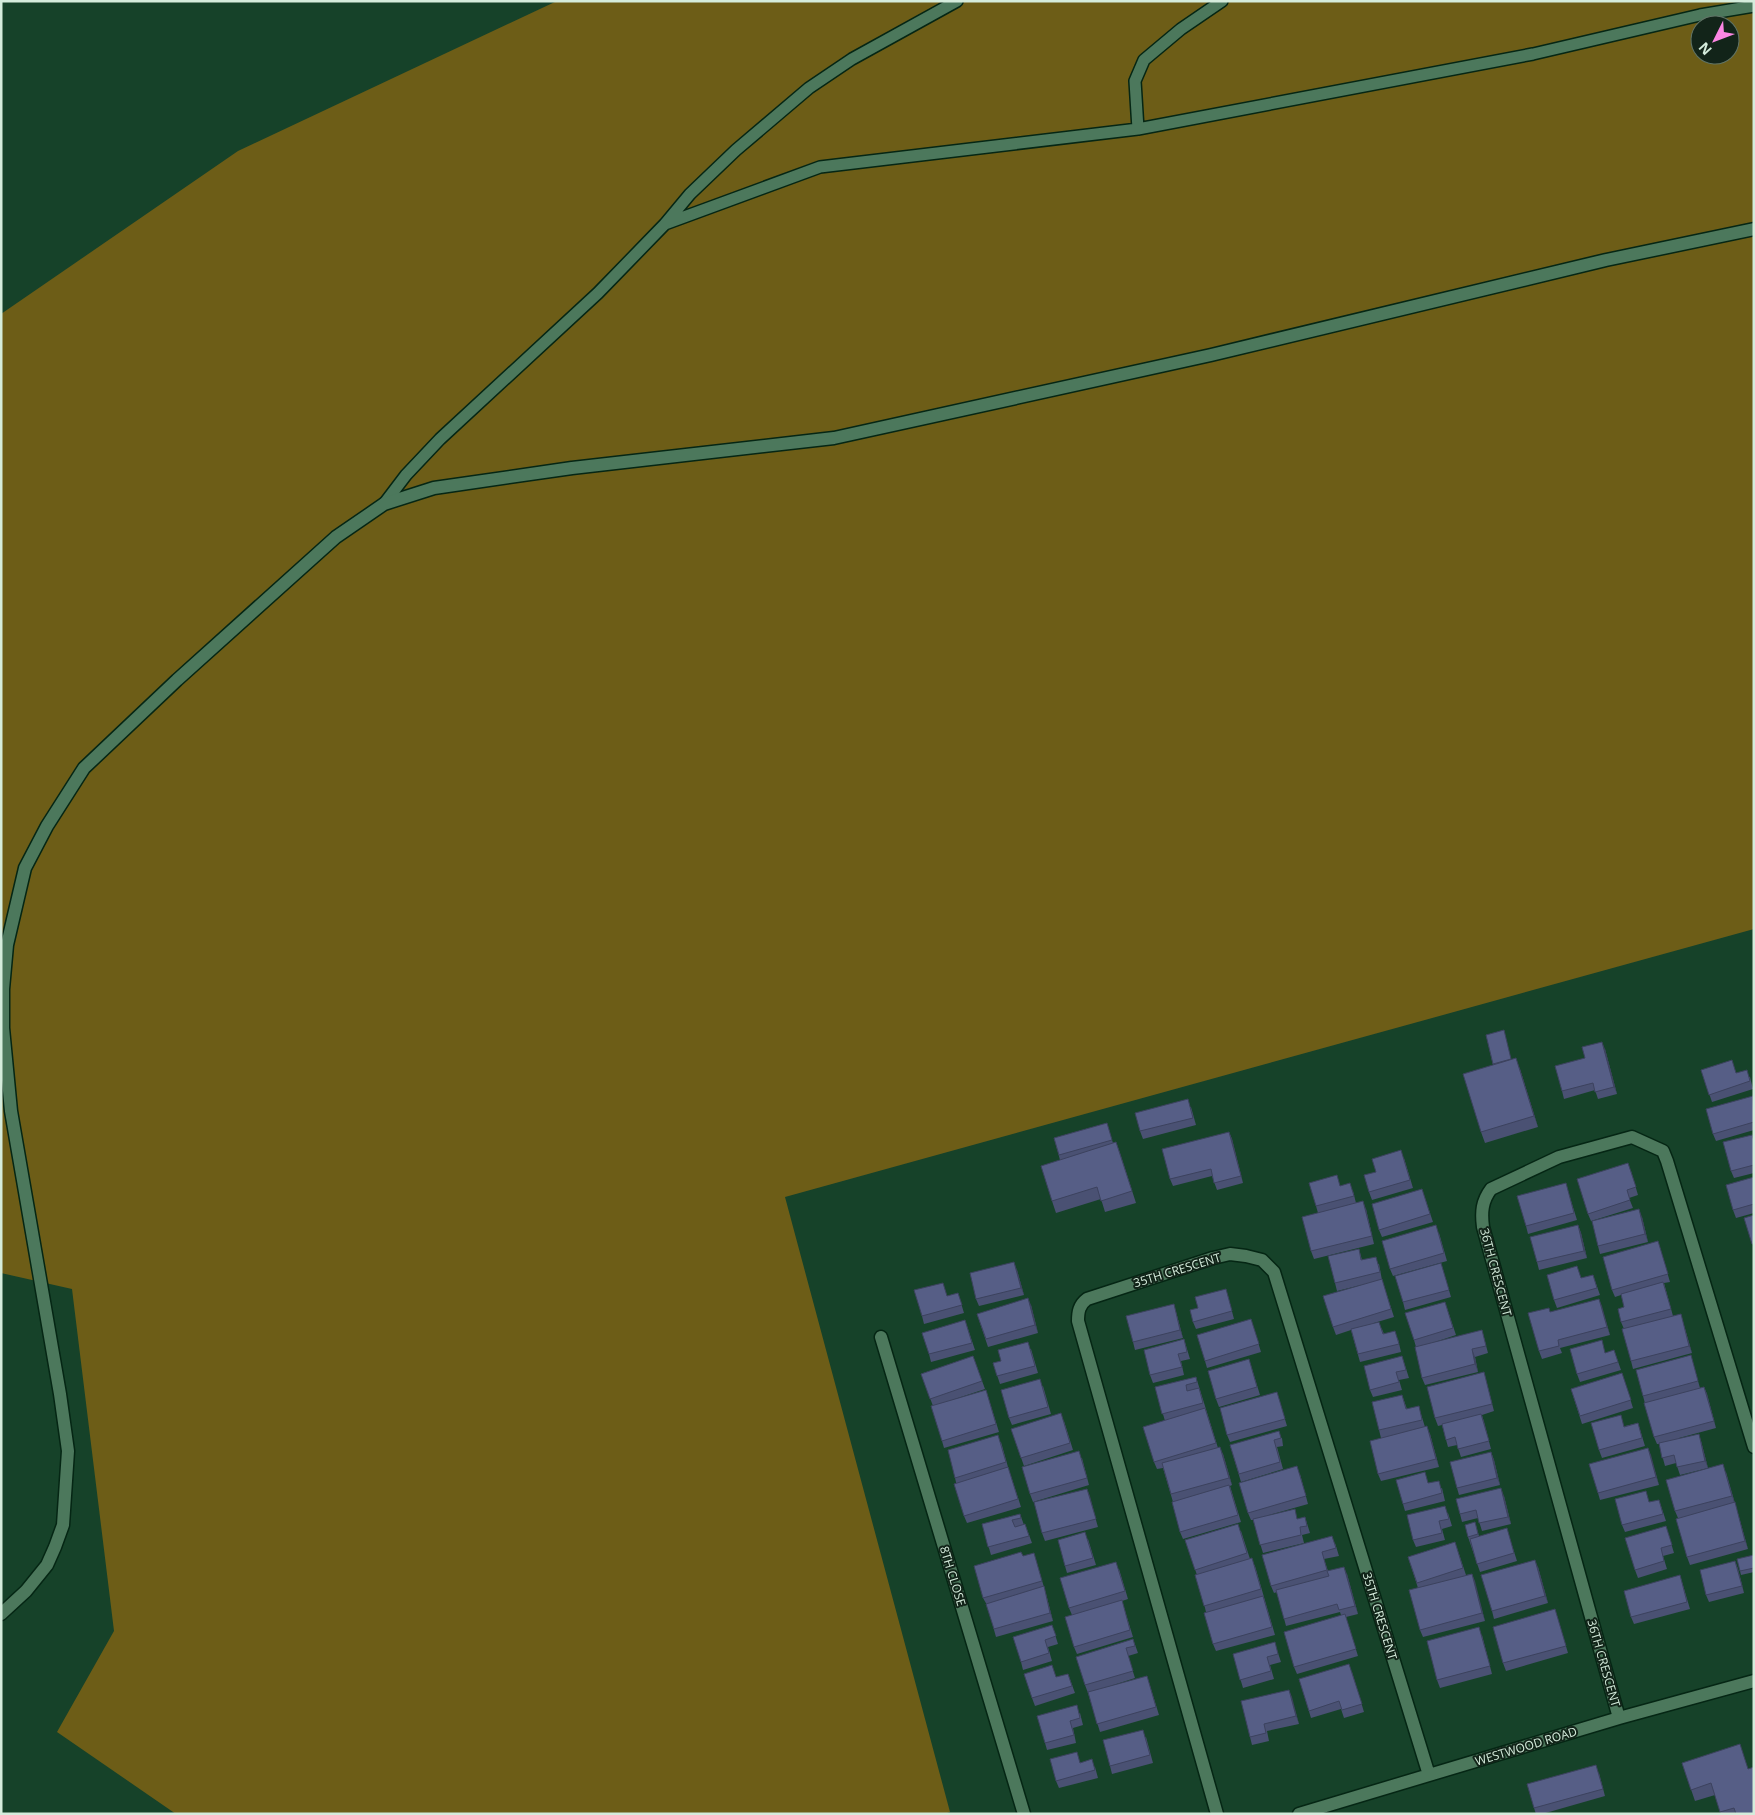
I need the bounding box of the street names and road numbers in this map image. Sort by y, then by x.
street label: 36TH CRESCENT [1476,1226,1516,1318]
street label: 35TH CRESCENT [1131,1249,1223,1291]
street label: 8TH CLOSE [936,1544,970,1608]
street label: 35TH CRESCENT [1359,1570,1401,1662]
street label: 36TH CRESCENT [1583,1617,1625,1709]
street label: WESTWOOD ROAD [1473,1722,1579,1770]

